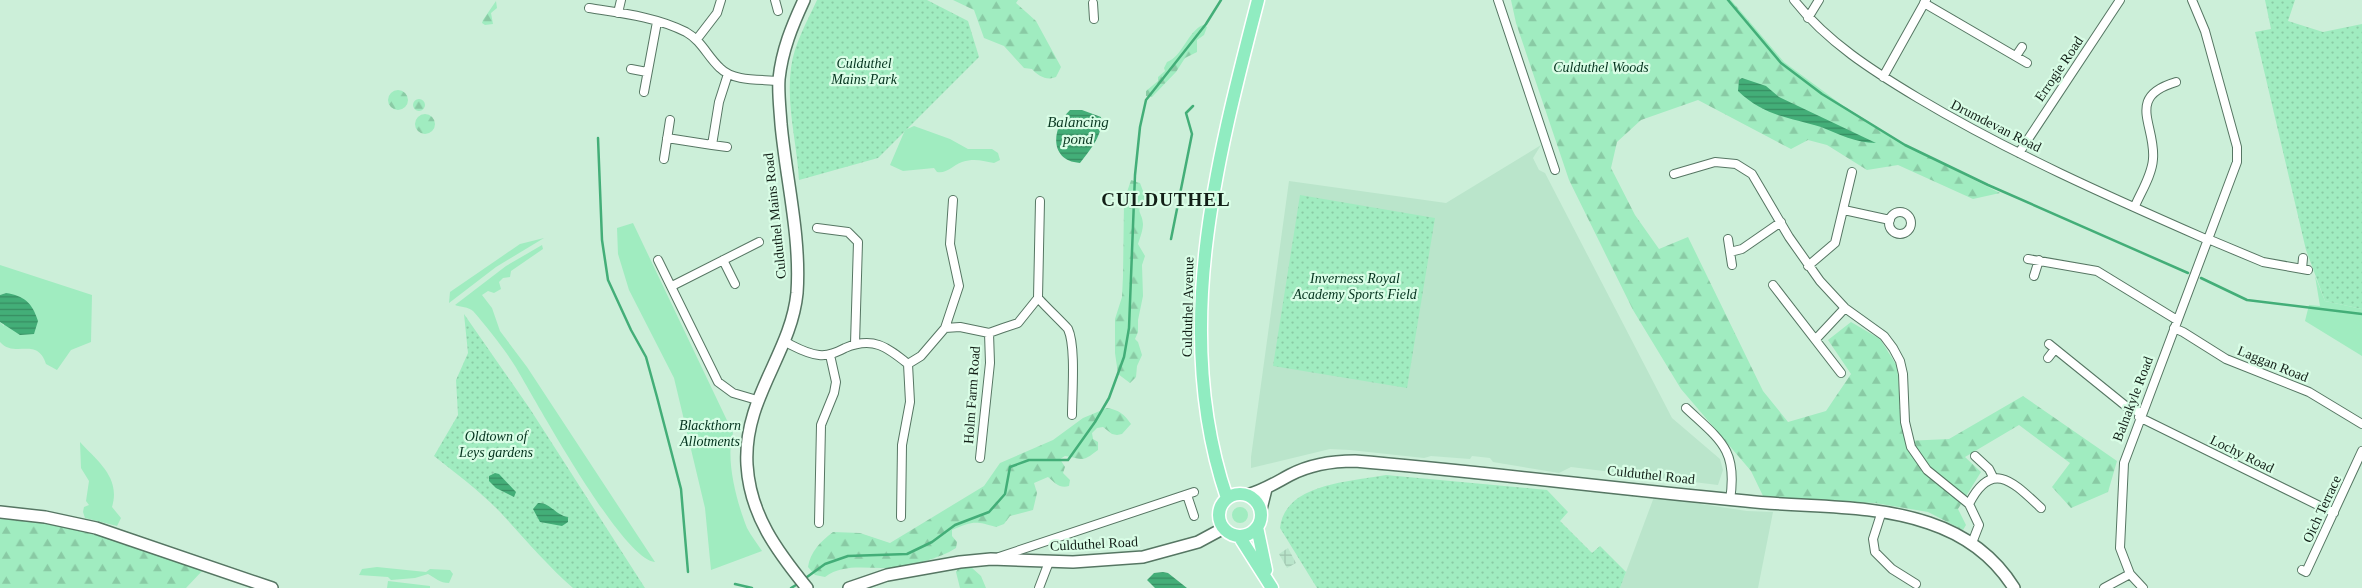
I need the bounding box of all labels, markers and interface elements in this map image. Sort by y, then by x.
street label: Errogie Road [2032,34,2086,104]
park label: Culduthel Mains Park [830,56,898,87]
park label: Culduthel Woods [1553,60,1649,75]
street label: Drumdevan Road [1948,97,2044,155]
water label: Balancing pond [1047,114,1109,147]
street label: Culduthel Mains Road [761,152,789,280]
district label: CULDUTHEL [1101,189,1231,210]
street label: Culduthel Avenue [1180,257,1196,357]
park label: Inverness Royal Academy Sports Field [1292,271,1418,302]
street label: Laggan Road [2235,343,2311,385]
street label: Holm Farm Road [961,346,983,444]
street label: Balnakyle Road [2110,354,2156,444]
park label: Blackthorn Allotments [679,418,741,449]
park label: Oldtown of Leys gardens [458,429,533,460]
street label: Lochy Road [2208,432,2276,476]
street label: Culduthel Road [1606,463,1696,487]
street label: Oich Terrace [2300,473,2344,545]
street label: Culduthel Road [1050,534,1138,554]

